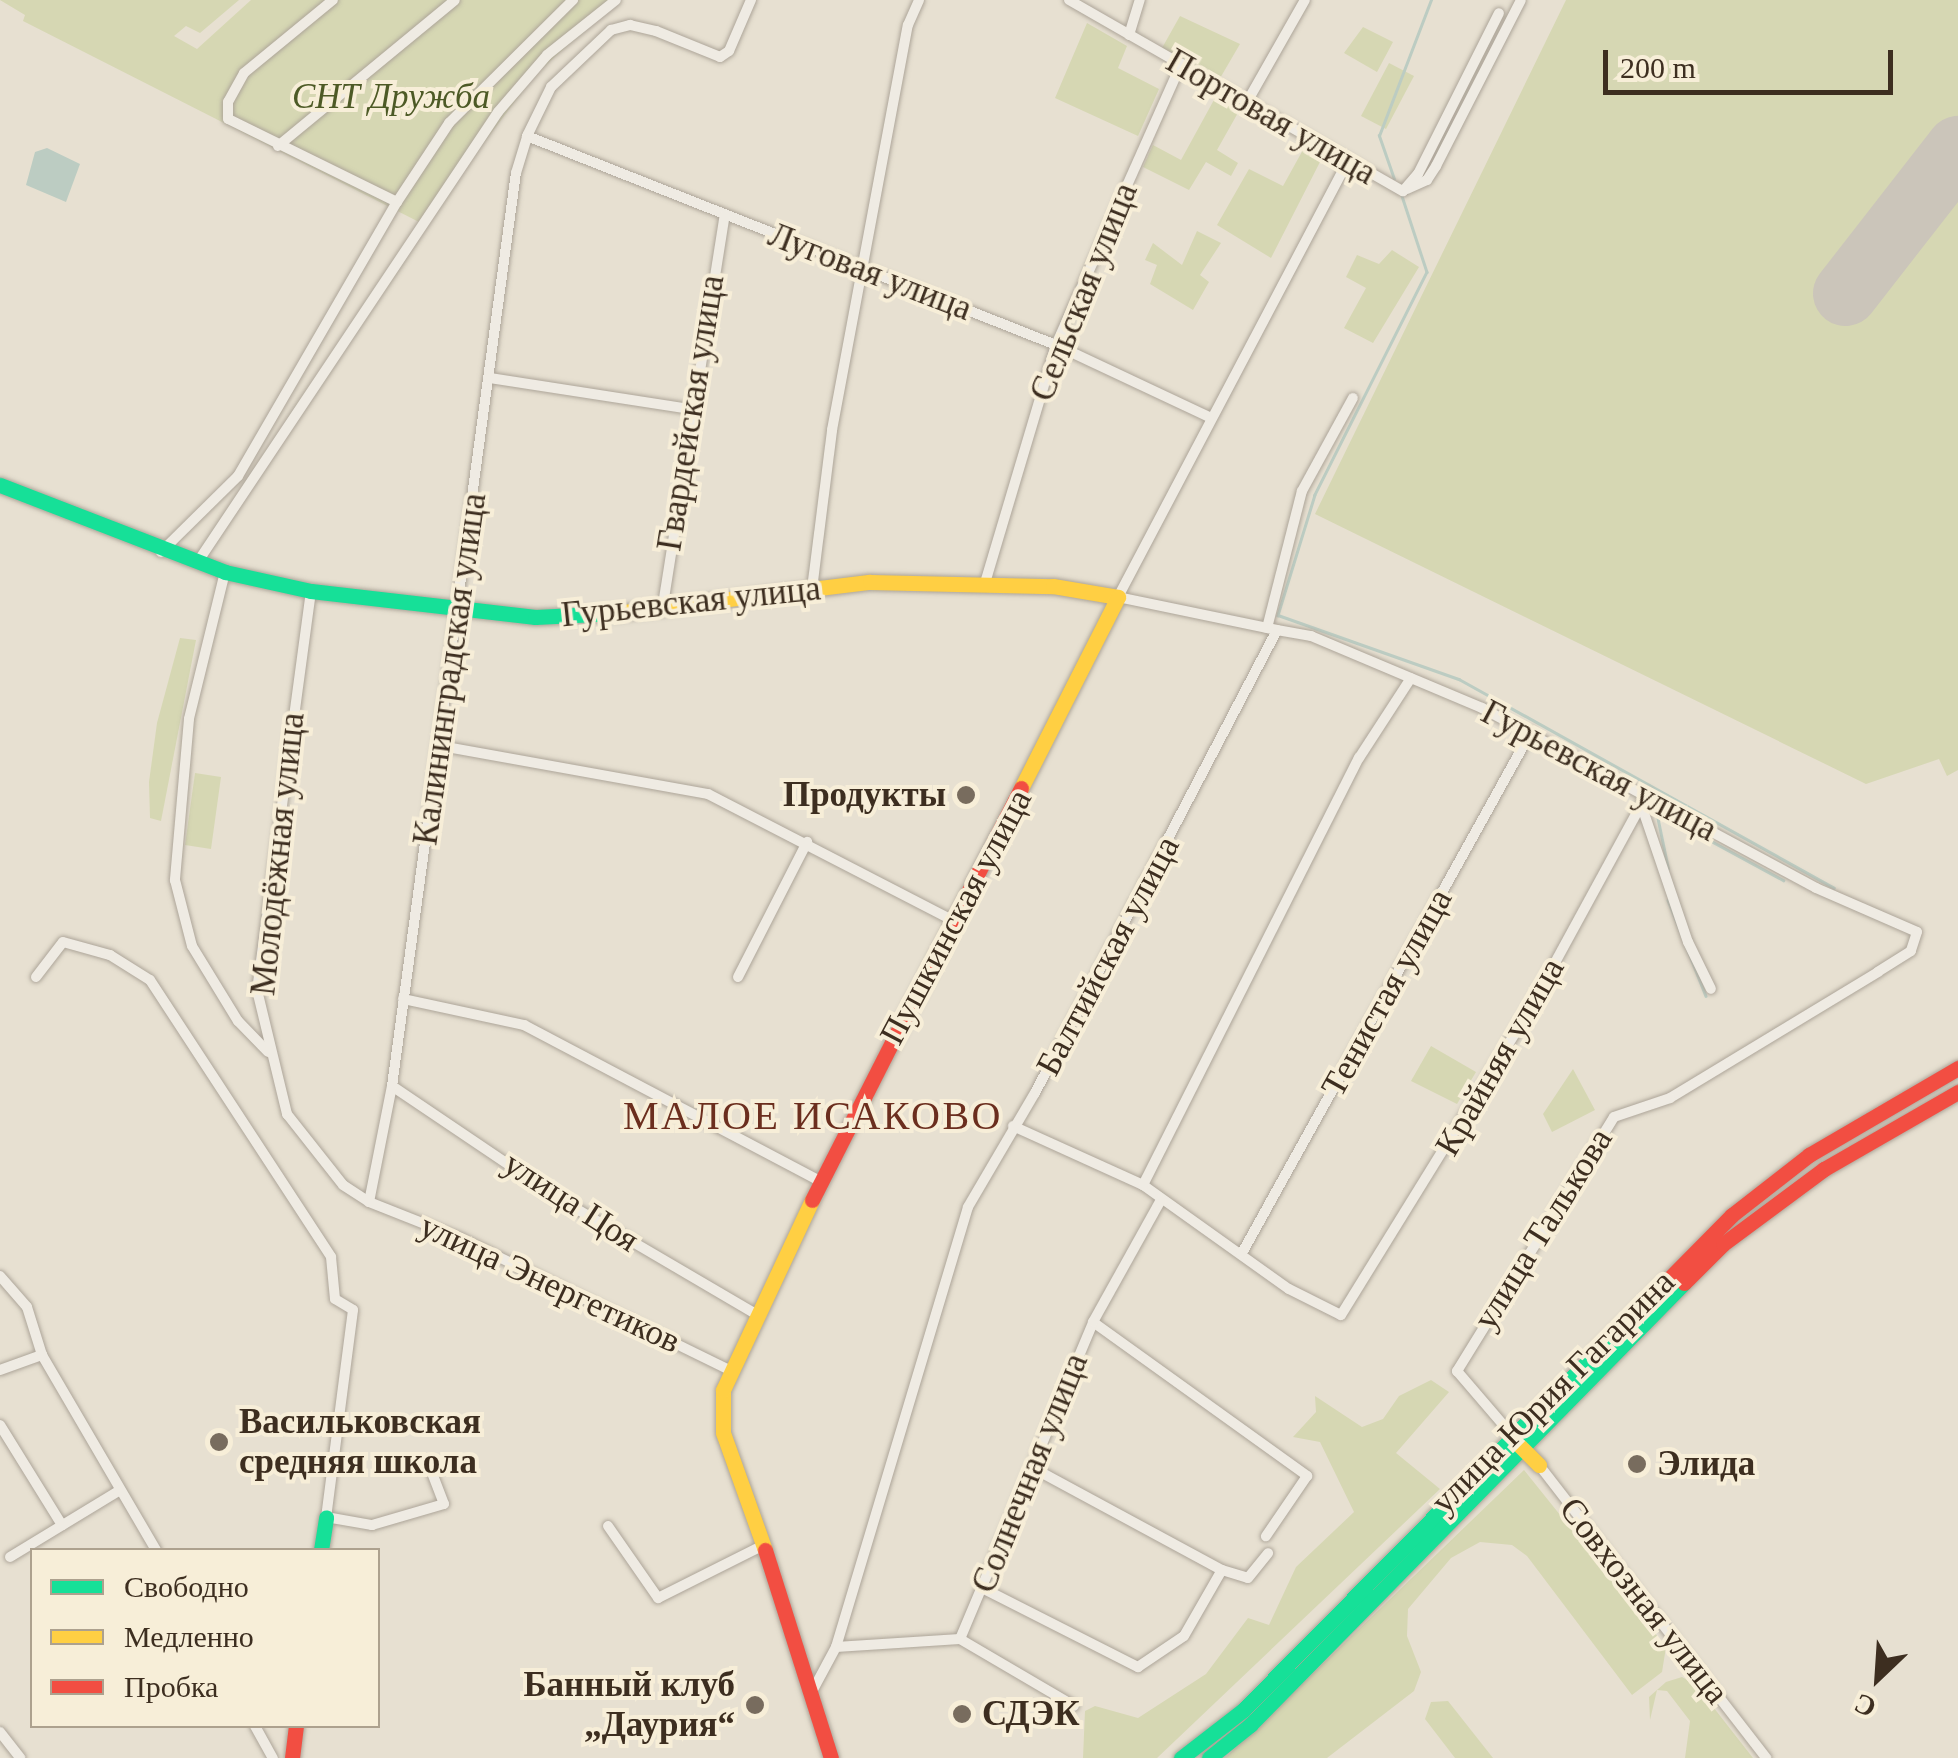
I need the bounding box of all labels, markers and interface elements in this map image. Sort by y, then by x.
scale bar [1608,30,1898,92]
street label: Портовая улица [1159,40,1383,194]
text: 200 m [1620,51,1696,84]
park label: СНТ Дружба [292,76,490,118]
street label: Сельская улица [1021,177,1147,407]
street label: Луговая улица [762,214,978,330]
street label: Гвардейская улица [648,272,734,554]
street label: Калининградская улица [404,490,496,848]
street label: Гурьевская улица [559,567,823,637]
street label: Гурьевская улица [1474,691,1724,851]
street label: Молодёжная улица [242,710,314,998]
place label: Продукты [783,774,946,816]
street label: Пушкинская улица [871,782,1041,1052]
marker: Продукты [955,784,977,806]
street label: Балтийская улица [1027,829,1189,1083]
street label: Тенистая улица [1313,882,1461,1104]
street label: Крайняя улица [1427,951,1573,1163]
district label: МАЛОЕ ИСАКОВО [623,1092,1003,1140]
street label: улица Талькова [1464,1121,1622,1337]
street label: улица Цоя [495,1143,647,1261]
street label: улица Энергетиков [413,1205,687,1363]
street label: улица Юрия Гагарина [1422,1261,1684,1523]
street label: Солнечная улица [963,1347,1097,1599]
place label: Васильковская средняя школа [239,1401,481,1483]
marker: Васильковская средняя школа [208,1431,230,1453]
place label: Элида [1657,1443,1755,1485]
marker: Элида [1626,1453,1648,1475]
street label: Совхозная улица [1550,1489,1738,1713]
legend [30,1548,380,1728]
text: Свободно [124,1570,249,1603]
text: Медленно [124,1620,254,1653]
north arrow [1828,1628,1928,1728]
place label: Банный клуб „Даурия“ [523,1664,735,1746]
text: Пробка [124,1670,218,1703]
text: С [1849,1687,1881,1724]
place label: СДЭК [982,1693,1080,1735]
marker: Банный клуб „Даурия“ [744,1694,766,1716]
marker: СДЭК [951,1703,973,1725]

